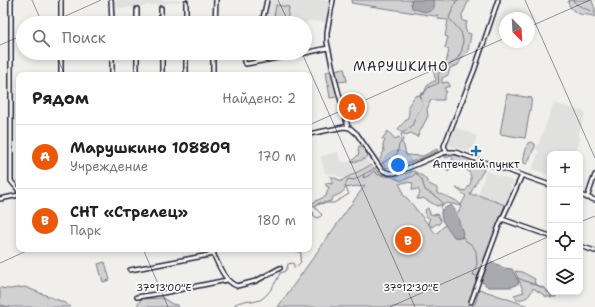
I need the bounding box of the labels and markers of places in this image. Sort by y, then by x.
pin: A [339,92,365,122]
marker: Аптечный пункт [471,146,481,156]
place label: Аптечный пункт [432,157,520,172]
pin: B [395,225,421,255]

